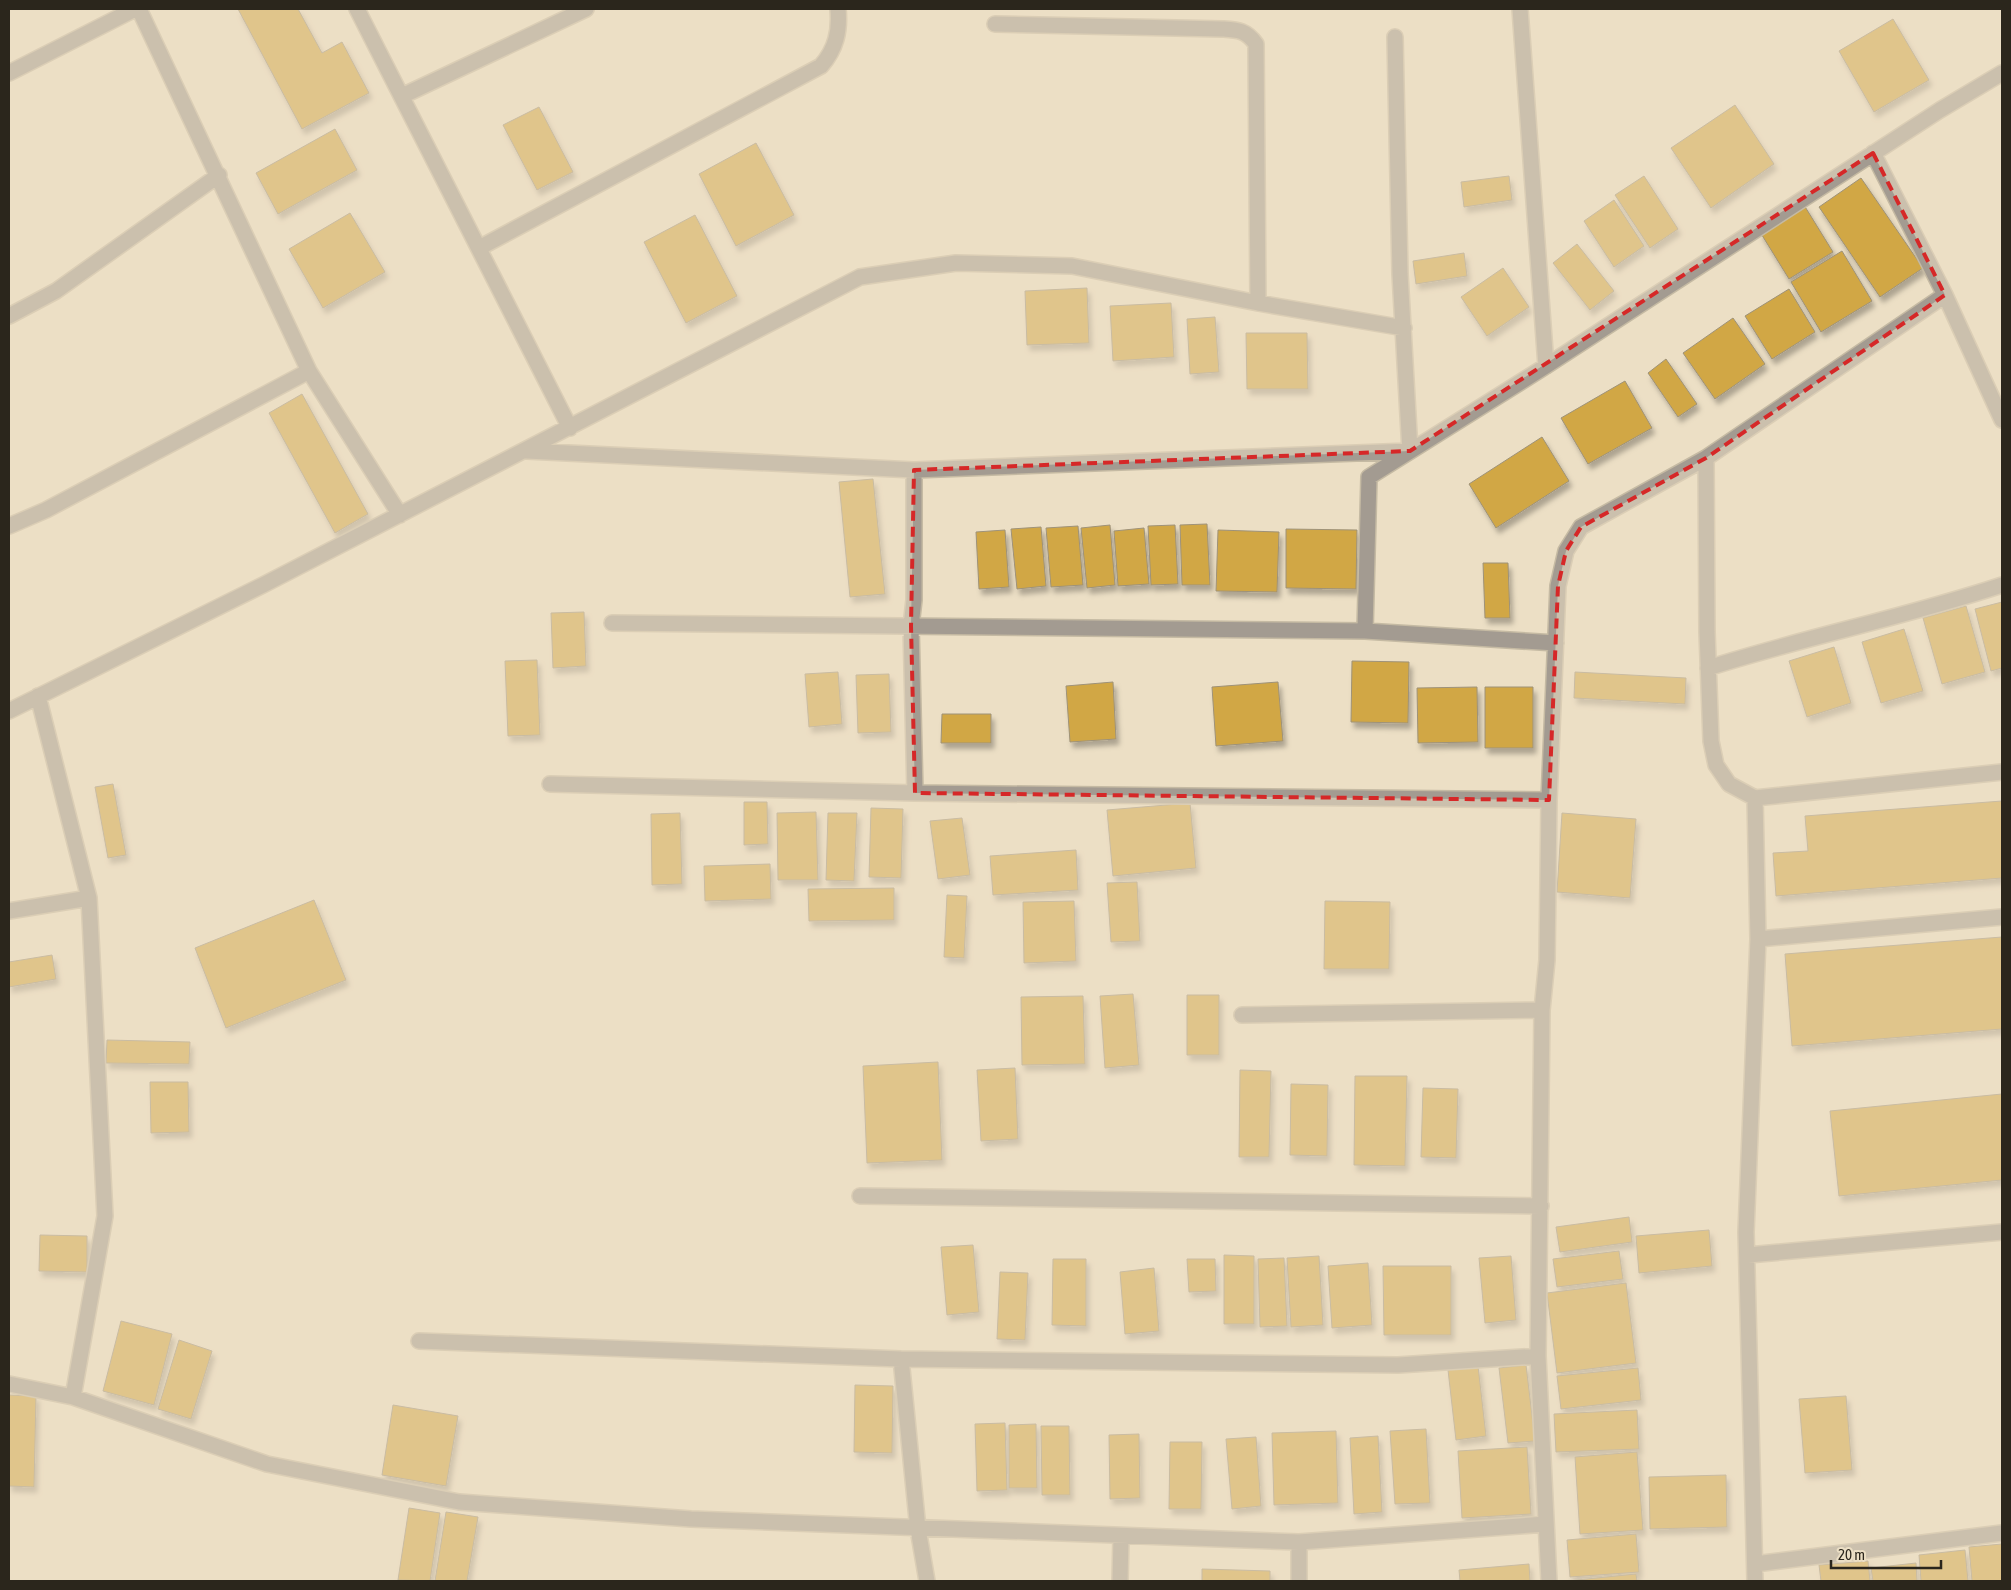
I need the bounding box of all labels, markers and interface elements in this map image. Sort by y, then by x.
scale bar [1831,1538,1941,1570]
text: 20 m [1838,1546,1865,1563]

